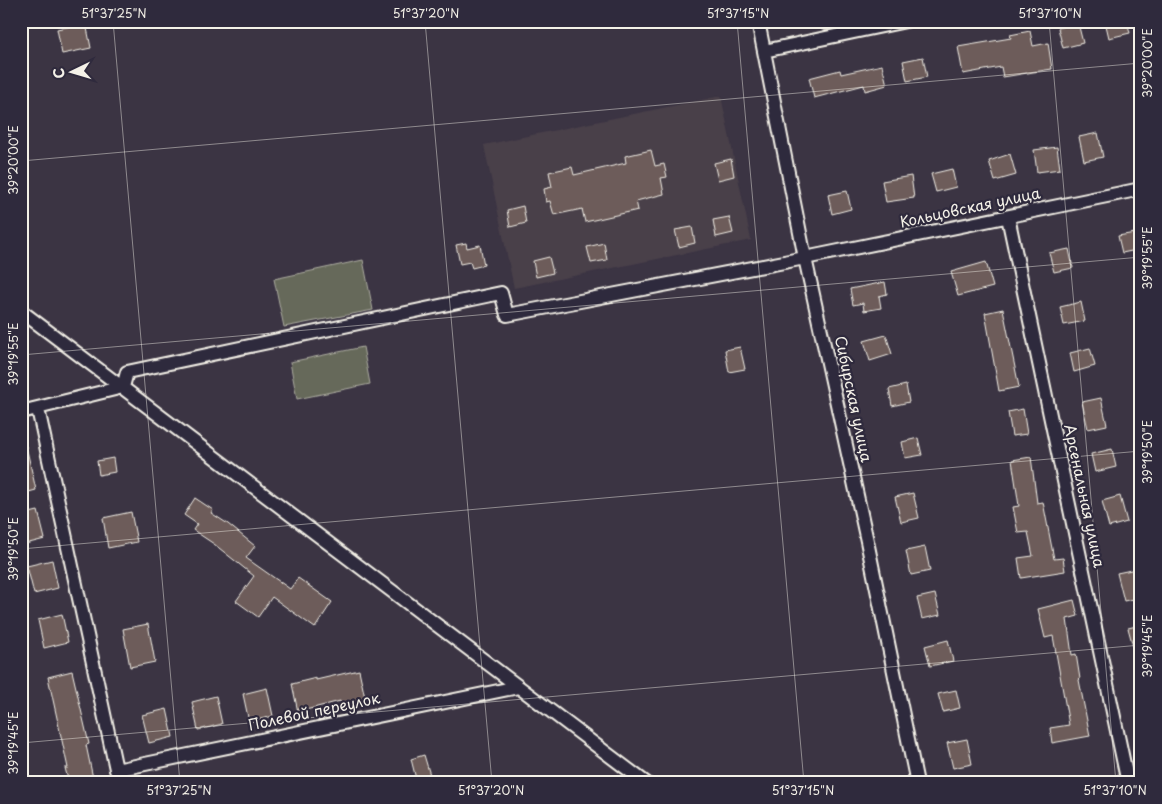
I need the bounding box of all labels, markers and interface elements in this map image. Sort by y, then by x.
text: 51°37'25"N [81,4,147,22]
text: 51°37'20"N [393,4,459,22]
text: 51°37'15"N [707,4,769,22]
text: 51°37'10"N [1018,4,1082,22]
text: 39°20'00"E [1138,28,1156,98]
north arrow [48,48,98,98]
text: С [48,67,69,79]
text: 39°20'00"E [4,125,22,195]
street label: Кольцовская улица [897,180,1043,233]
text: 39°19'55"E [1138,226,1156,290]
text: 39°19'55"E [4,322,22,386]
street label: Сибирская улица [830,333,879,464]
text: 39°19'50"E [1138,420,1156,484]
street label: Арсенальная улица [1059,422,1112,570]
text: 39°19'50"E [4,517,22,581]
text: 39°19'45"E [1138,615,1156,677]
street label: Полевой переулок [246,685,382,736]
text: 39°19'45"E [4,712,22,774]
text: 51°37'25"N [146,781,212,799]
text: 51°37'20"N [458,781,524,799]
text: 51°37'15"N [772,781,834,799]
text: 51°37'10"N [1083,781,1147,799]

